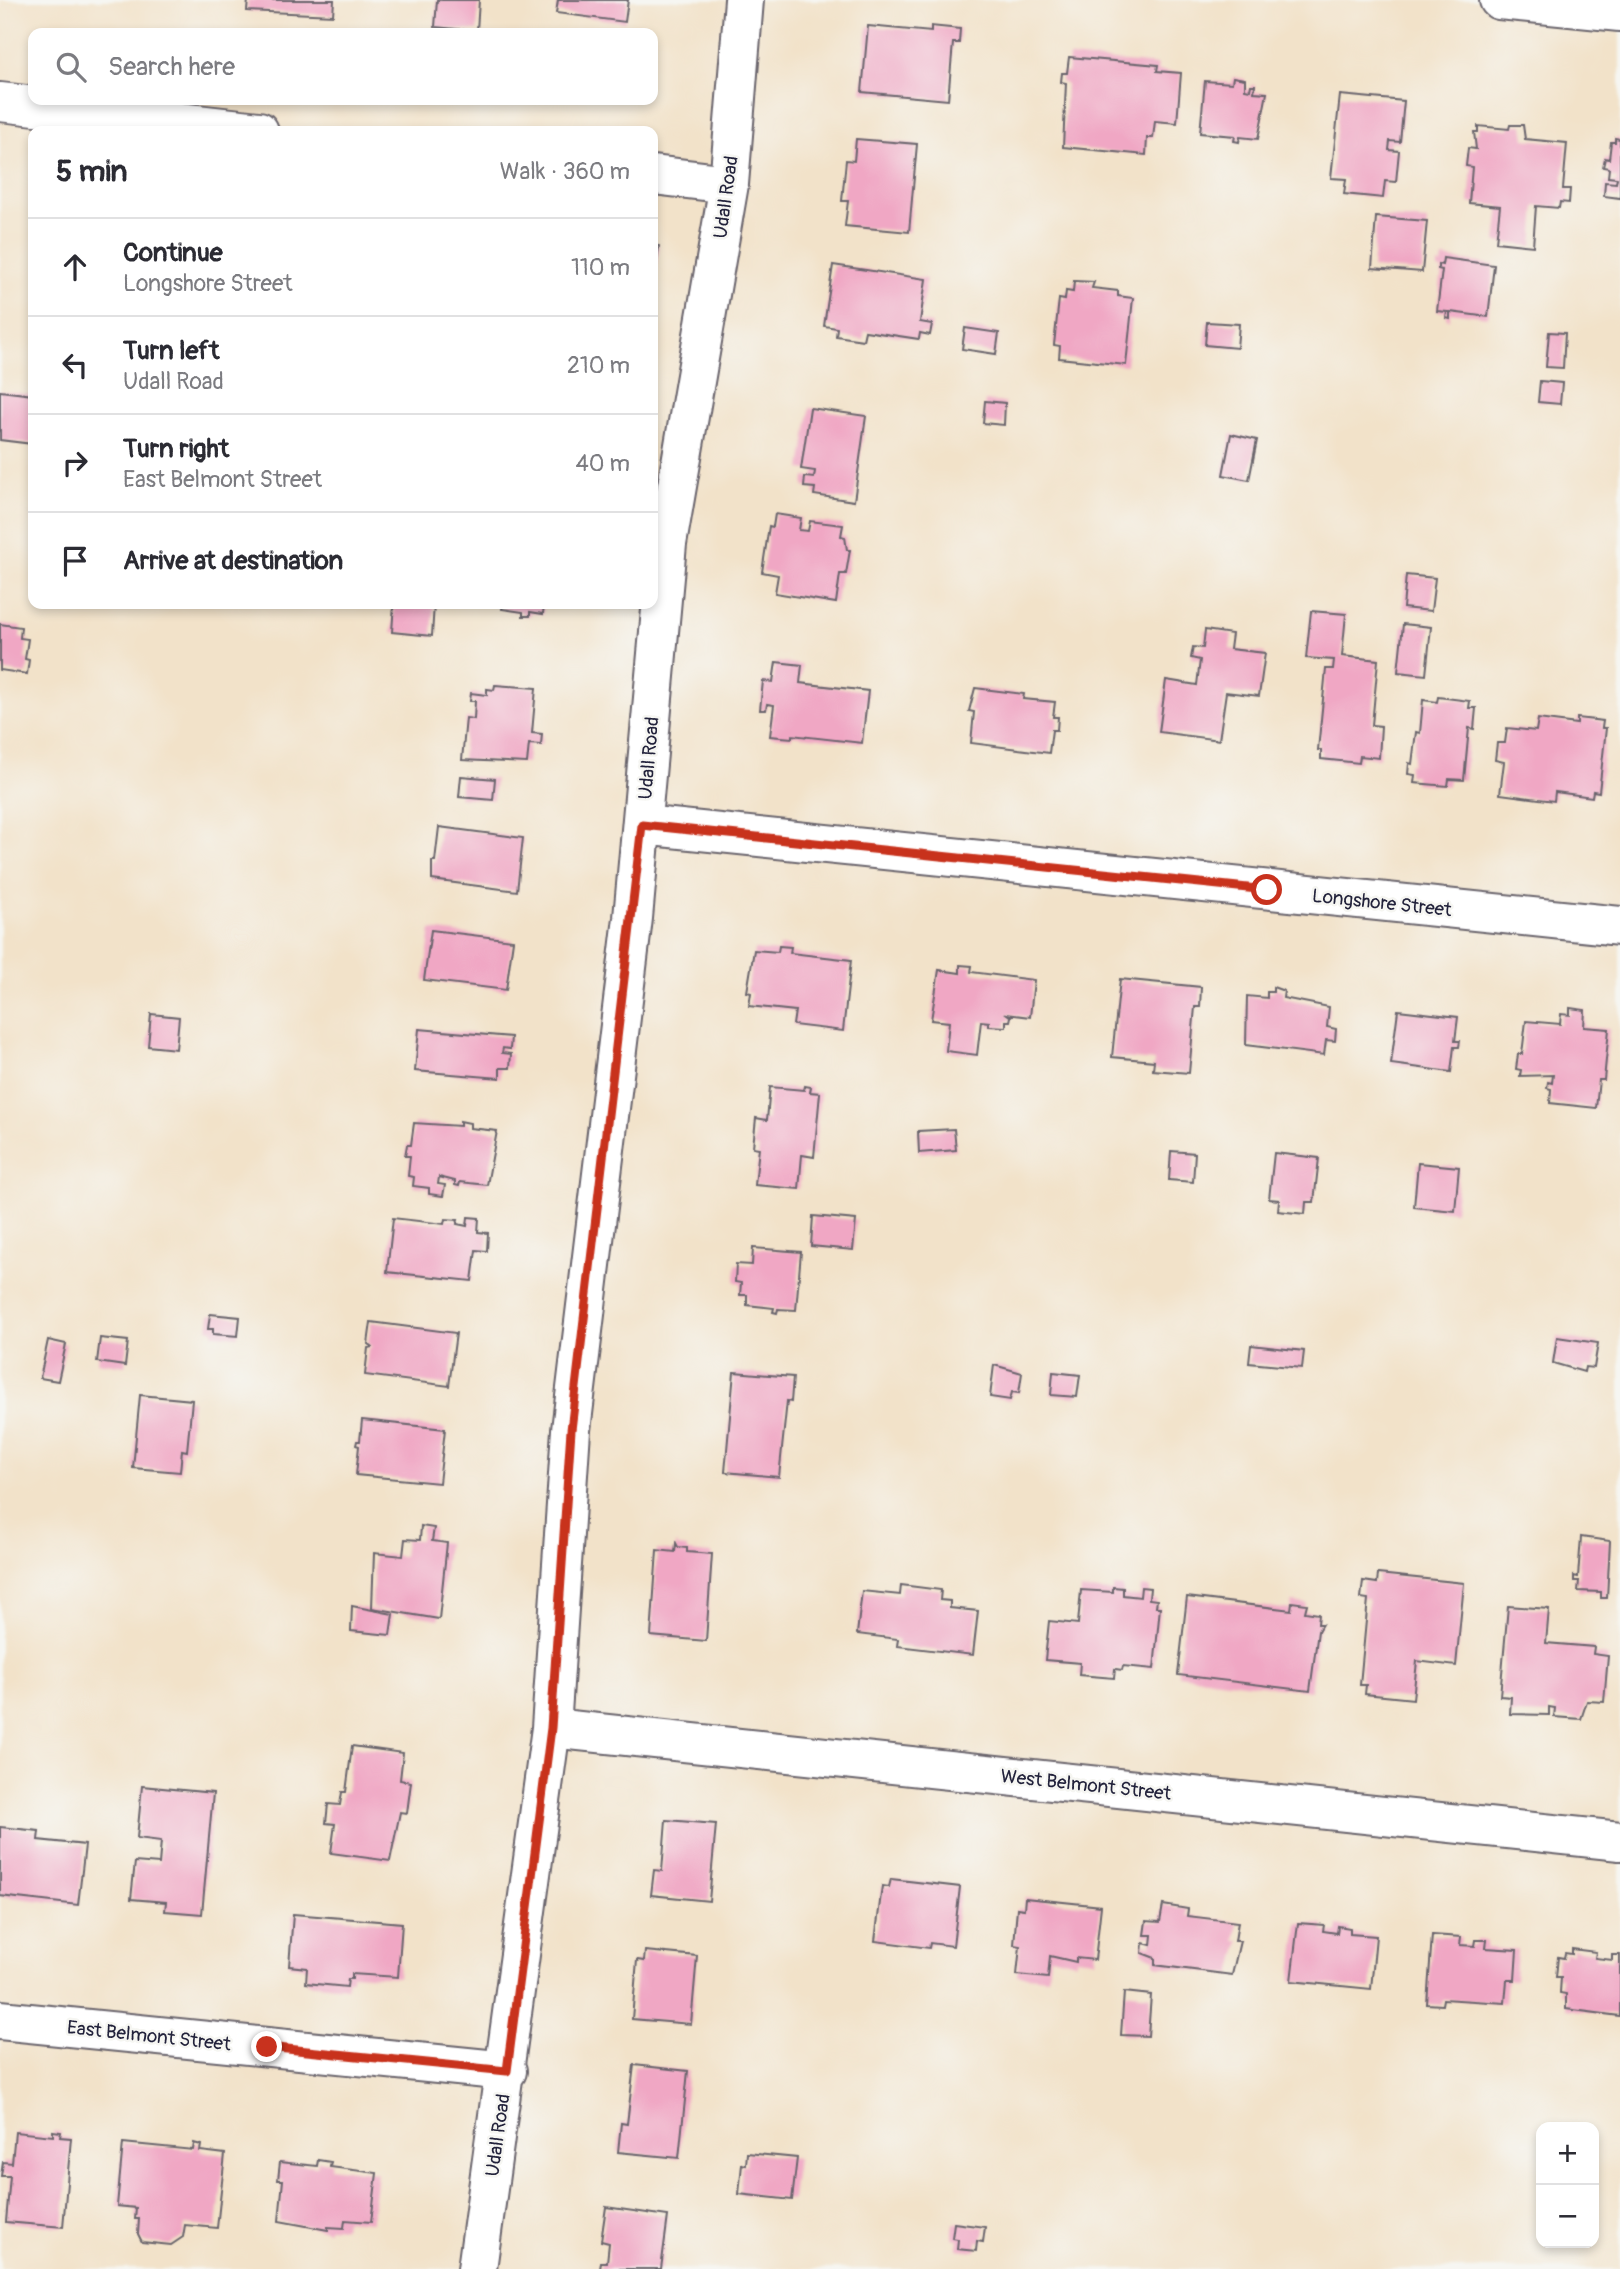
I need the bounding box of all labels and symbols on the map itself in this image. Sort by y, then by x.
street label: Udall Road [708,154,744,240]
street label: Udall Road [633,716,665,801]
route start [1251,874,1282,905]
street label: Longshore Street [1311,884,1453,922]
street label: West Belmont Street [999,1764,1173,1806]
street label: East Belmont Street [66,2015,232,2057]
route end [251,2031,282,2062]
street label: Udall Road [480,2092,516,2178]

